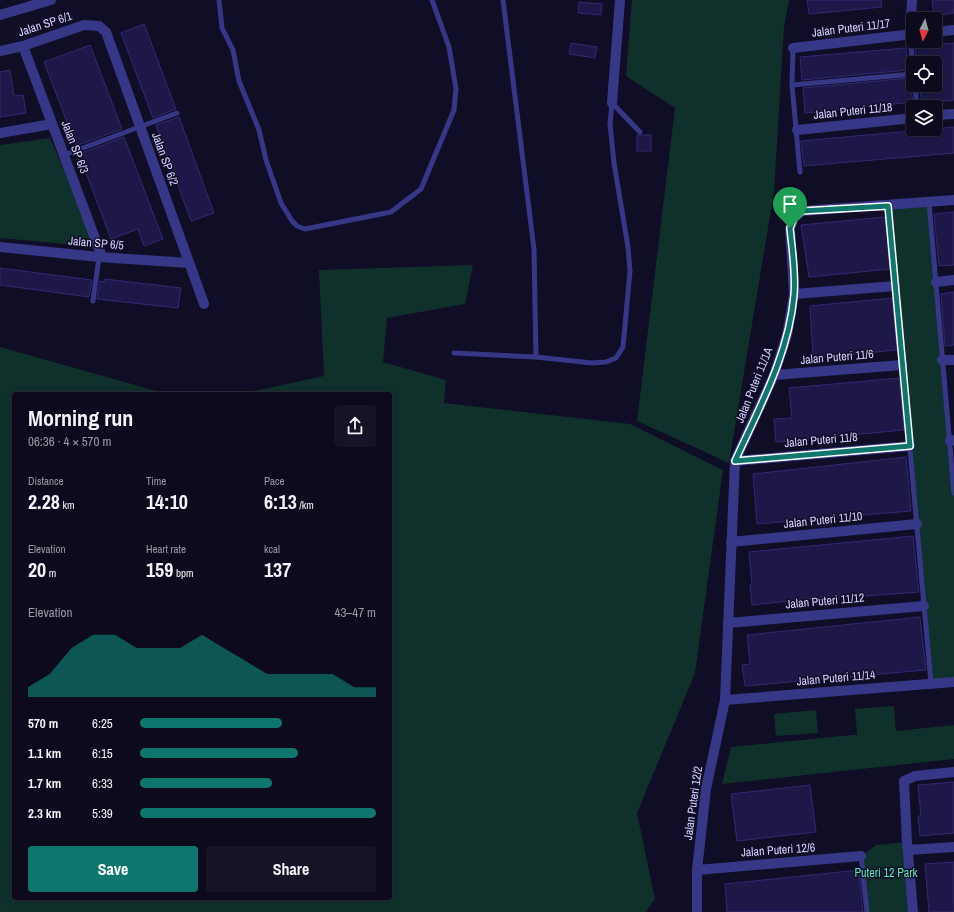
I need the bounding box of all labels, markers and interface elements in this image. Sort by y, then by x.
street label: Jalan SP 6/1 [16,8,74,40]
north arrow [906,12,942,48]
map controls [906,12,942,136]
street label: Jalan Puteri 11/17 [811,15,892,41]
button: locate [906,56,942,92]
street label: Jalan Puteri 11/18 [813,99,893,123]
button: layers [906,100,942,136]
street label: Jalan SP 6/3 [58,118,92,176]
street label: Jalan SP 6/2 [148,130,182,188]
pin [773,187,807,228]
icon: arrive [779,193,801,215]
street label: Jalan SP 6/5 [68,233,125,253]
street label: Jalan Puteri 11/1A [732,344,777,425]
street label: Jalan Puteri 11/6 [800,346,874,368]
text: Morning run [28,403,133,433]
button: share [334,405,376,447]
street label: Jalan Puteri 11/8 [784,429,858,451]
text: 06:36 · 4 × 570 m [28,433,111,450]
text: Distance [28,474,64,488]
text: Time [146,474,166,488]
text: Pace [264,474,285,488]
text: 2.28 [28,488,60,515]
text: 14:10 [146,488,188,515]
text: 6:13 [264,488,297,515]
text: km [60,498,74,512]
text: /km [297,498,314,512]
street label: Jalan Puteri 11/10 [783,508,863,532]
text: Elevation [28,542,66,556]
text: Heart rate [146,542,186,556]
text: kcal [264,542,280,556]
text: 20 [28,556,46,583]
text: 159 [146,556,173,583]
text: 137 [264,556,291,583]
text: m [46,566,56,580]
text: bpm [173,566,193,580]
street label: Jalan Puteri 11/12 [785,590,865,612]
text: Elevation [28,604,72,621]
text: 43–47 m [335,604,376,621]
street label: Jalan Puteri 11/14 [796,667,877,689]
text: 570 m [28,715,58,732]
text: 6:25 [92,715,113,732]
text: 1.1 km [28,745,61,762]
text: 6:15 [92,745,113,762]
street label: Jalan Puteri 12/2 [680,765,706,841]
text: 1.7 km [28,775,61,792]
text: 6:33 [92,775,113,792]
text: 2.3 km [28,805,61,822]
text: 5:39 [92,805,113,822]
street label: Jalan Puteri 12/6 [740,839,816,861]
button: Save [28,846,198,892]
button: Share [206,846,376,892]
park label: Puteri 12 Park [855,865,918,881]

